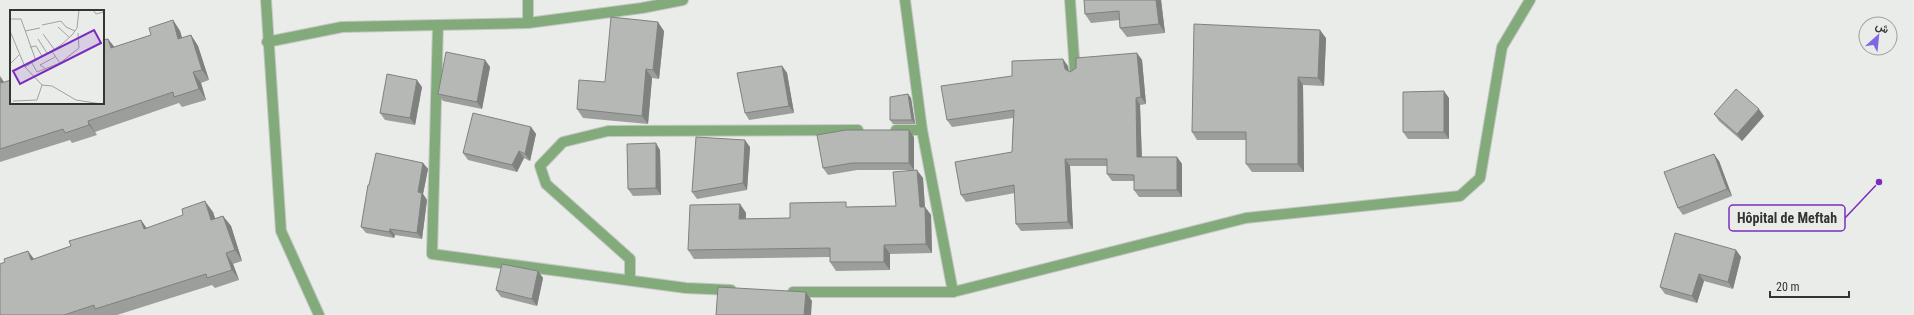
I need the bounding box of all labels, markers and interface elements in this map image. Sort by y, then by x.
inset map [10,10,104,104]
north arrow [1858,16,1898,56]
text: ش [1873,19,1891,36]
callout: Hôpital de Meftah [1729,205,1845,231]
text: Hôpital de Meftah [1737,210,1837,226]
scale bar [1770,273,1849,299]
text: 20 m [1776,280,1800,294]

